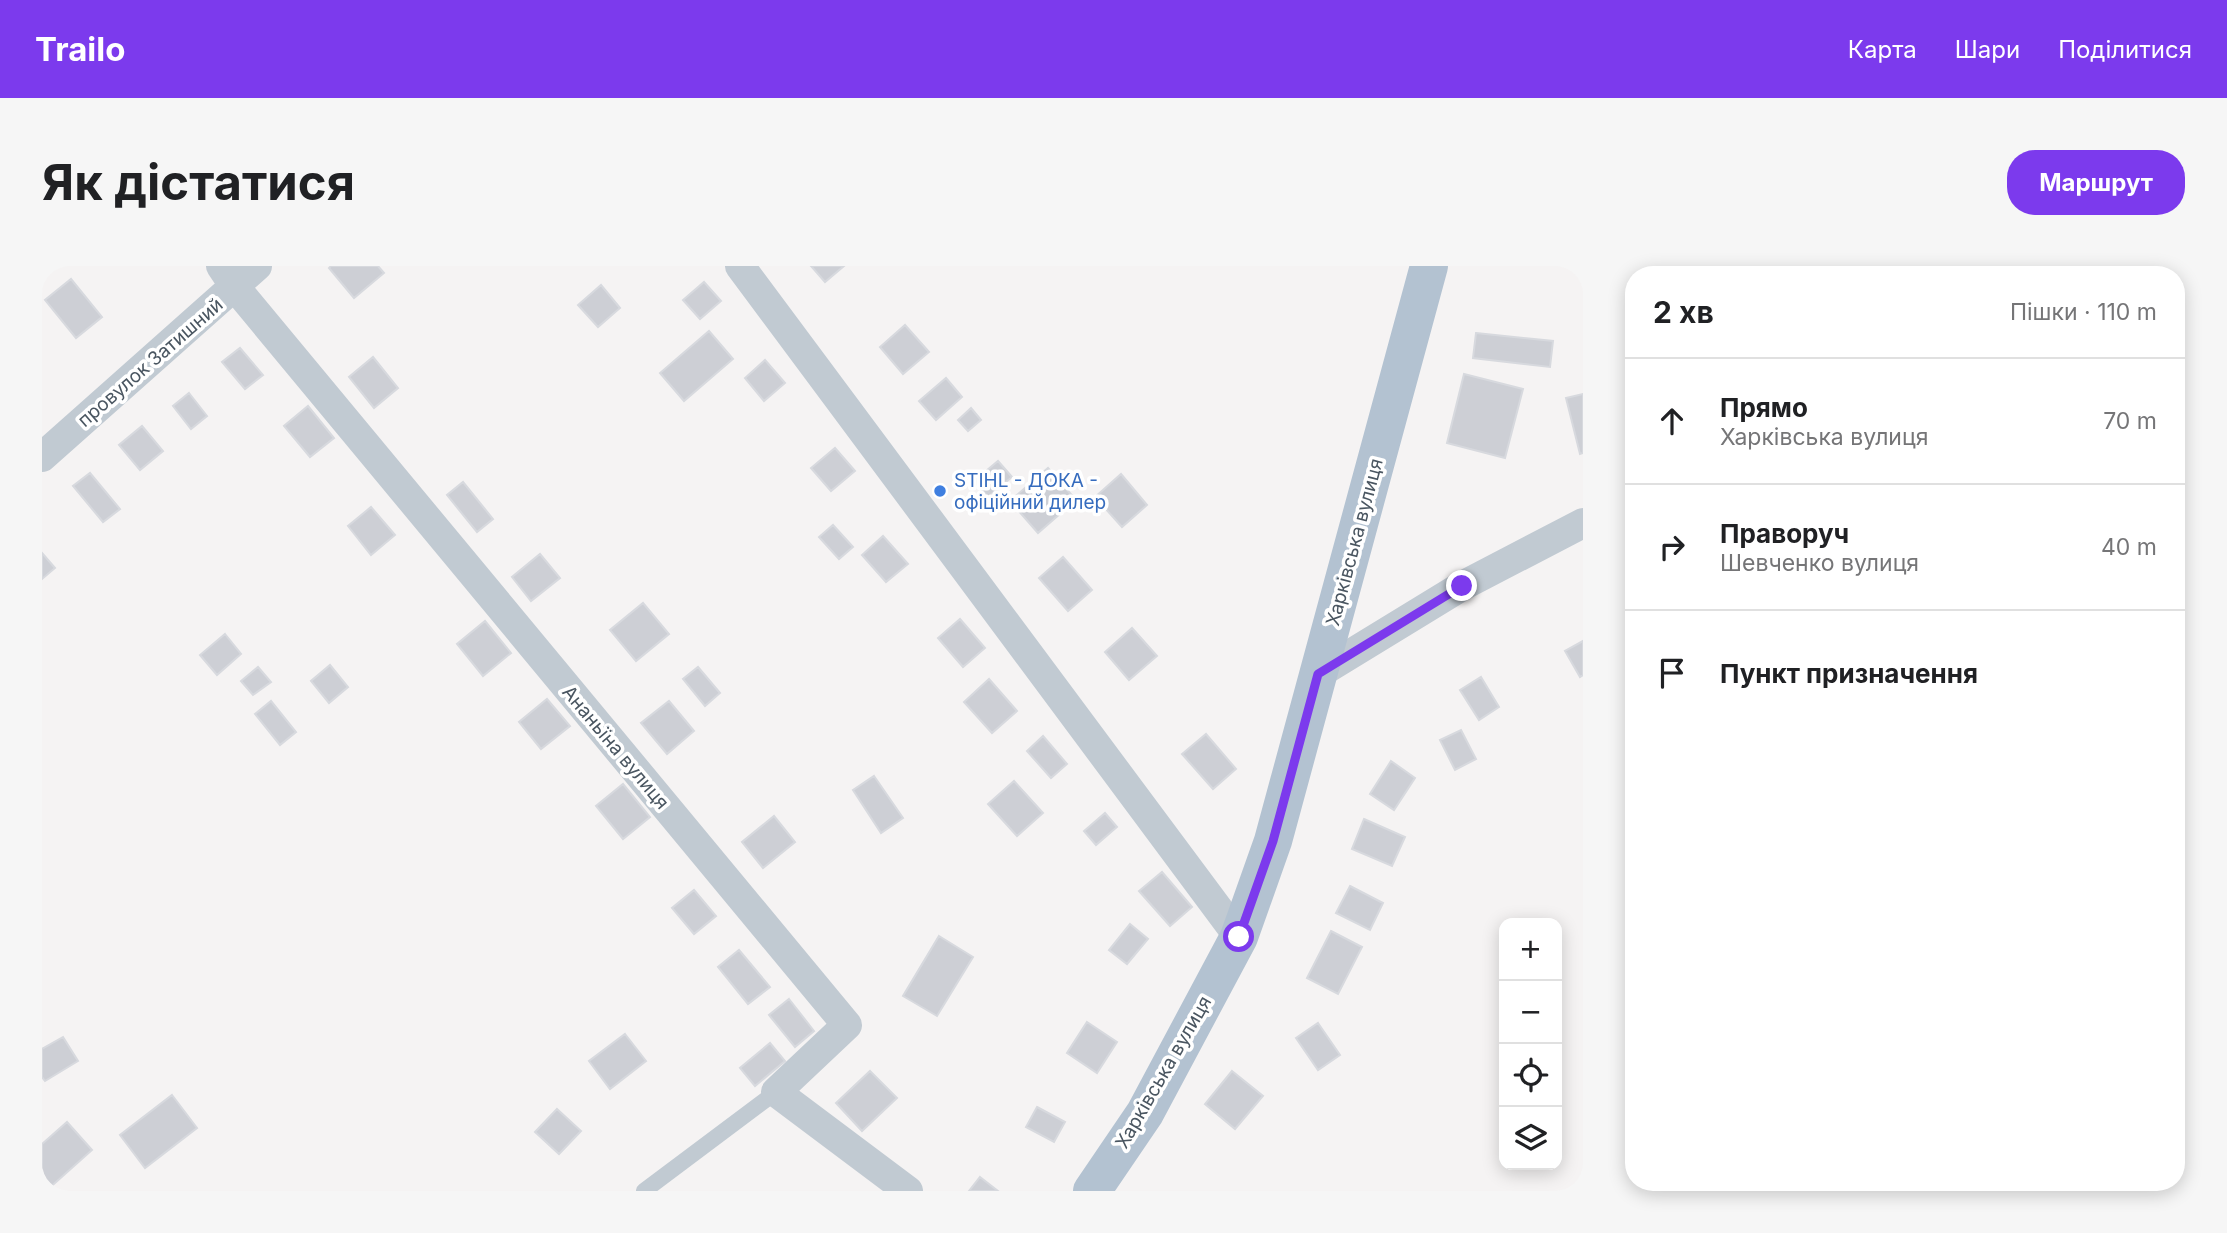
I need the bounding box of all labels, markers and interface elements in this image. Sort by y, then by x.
text: Trailo [35,29,125,69]
text: Карта [1848,35,1917,64]
text: Шари [1955,35,2020,64]
text: Поділитися [2058,35,2192,64]
button: Маршрут [2007,150,2185,215]
text: Як дістатися [42,153,355,212]
street label: провулок Затишний [73,293,228,432]
text: 2 хв [1653,294,1714,330]
text: Пішки · 110 m [2010,298,2157,326]
text: Прямо [1720,392,1808,423]
icon: ahead [1653,402,1691,440]
text: 70 m [2103,407,2157,435]
text: Харківська вулиця [1720,423,1928,451]
street label: Харківська вулиця [1321,456,1388,628]
place label: STIHL - ДОКА - офіційний дилер [954,469,1106,514]
marker: STIHL - ДОКА - офіційний дилер [932,483,948,499]
text: Праворуч [1720,518,1849,549]
icon: right [1653,528,1691,566]
text: 40 m [2101,533,2157,561]
text: Шевченко вулиця [1720,549,1919,577]
route end [1446,570,1477,601]
icon: arrive [1653,654,1691,692]
text: Пункт призначення [1720,658,1978,689]
street label: Ананьїна вулиця [557,681,674,814]
map controls [1499,918,1562,1170]
button: + [1499,918,1562,981]
route start [1223,921,1254,952]
button: − [1499,981,1562,1044]
street label: Харківська вулиця [1110,992,1216,1153]
button: locate [1499,1044,1562,1107]
button: layers [1499,1107,1562,1170]

